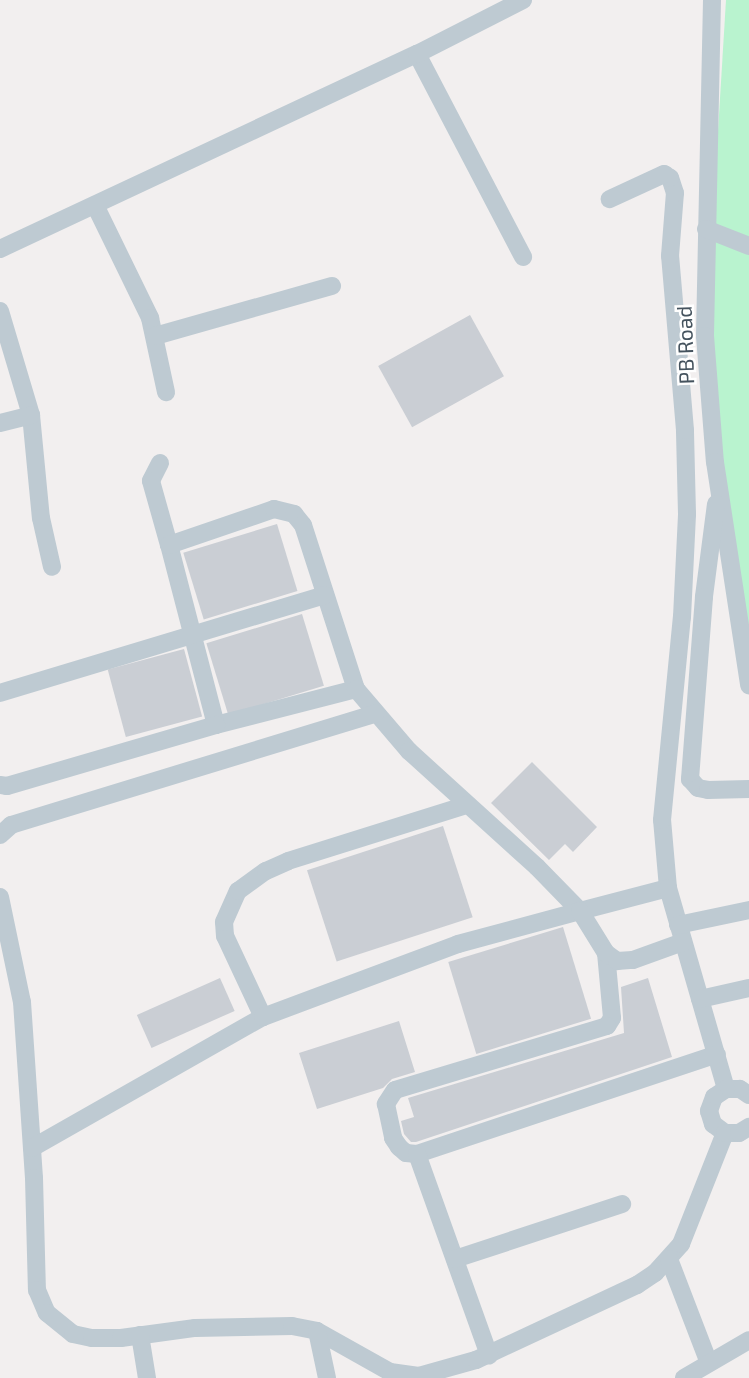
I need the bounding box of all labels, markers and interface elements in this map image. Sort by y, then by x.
street label: PB Road [671,305,699,385]

